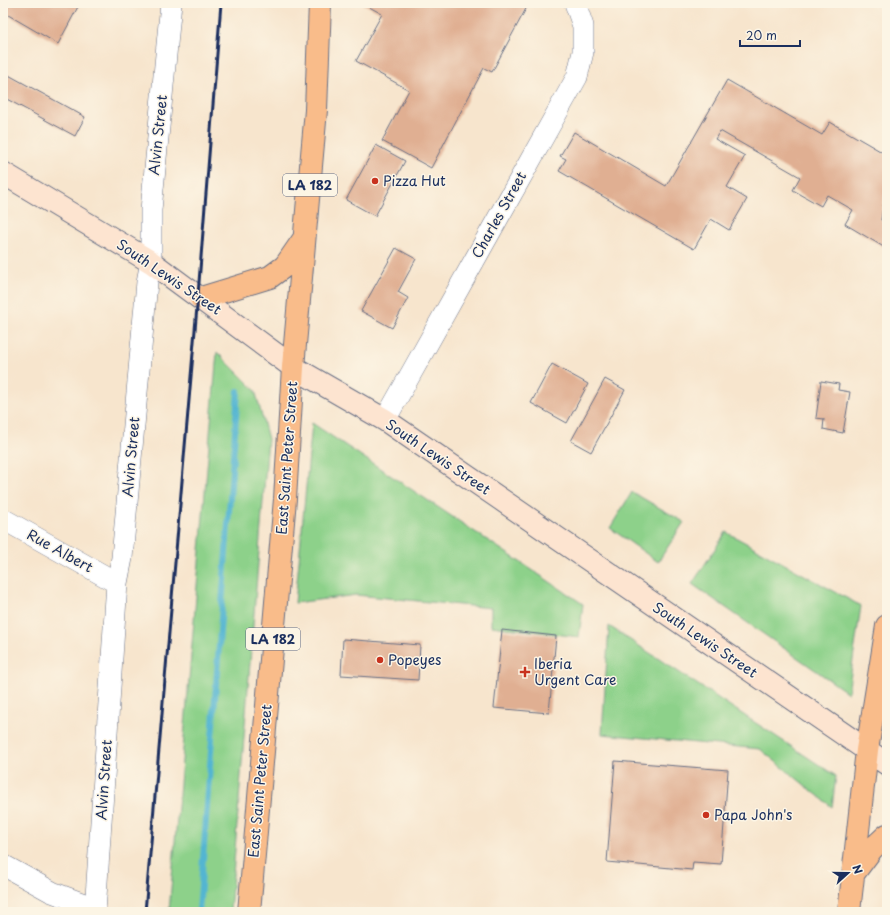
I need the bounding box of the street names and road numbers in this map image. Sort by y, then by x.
street label: Alvin Street [143,93,172,176]
street label: Charles Street [466,167,531,262]
road number: LA 182 [283,174,337,196]
street label: South Lewis Street [113,234,226,320]
street label: East Saint Peter Street [271,380,302,535]
street label: South Lewis Street [382,414,495,500]
street label: Alvin Street [117,416,145,498]
street label: Rue Albert [23,524,97,577]
street label: South Lewis Street [649,597,762,683]
road number: LA 182 [246,628,300,650]
street label: East Saint Peter Street [242,703,277,859]
street label: Alvin Street [90,739,117,821]

